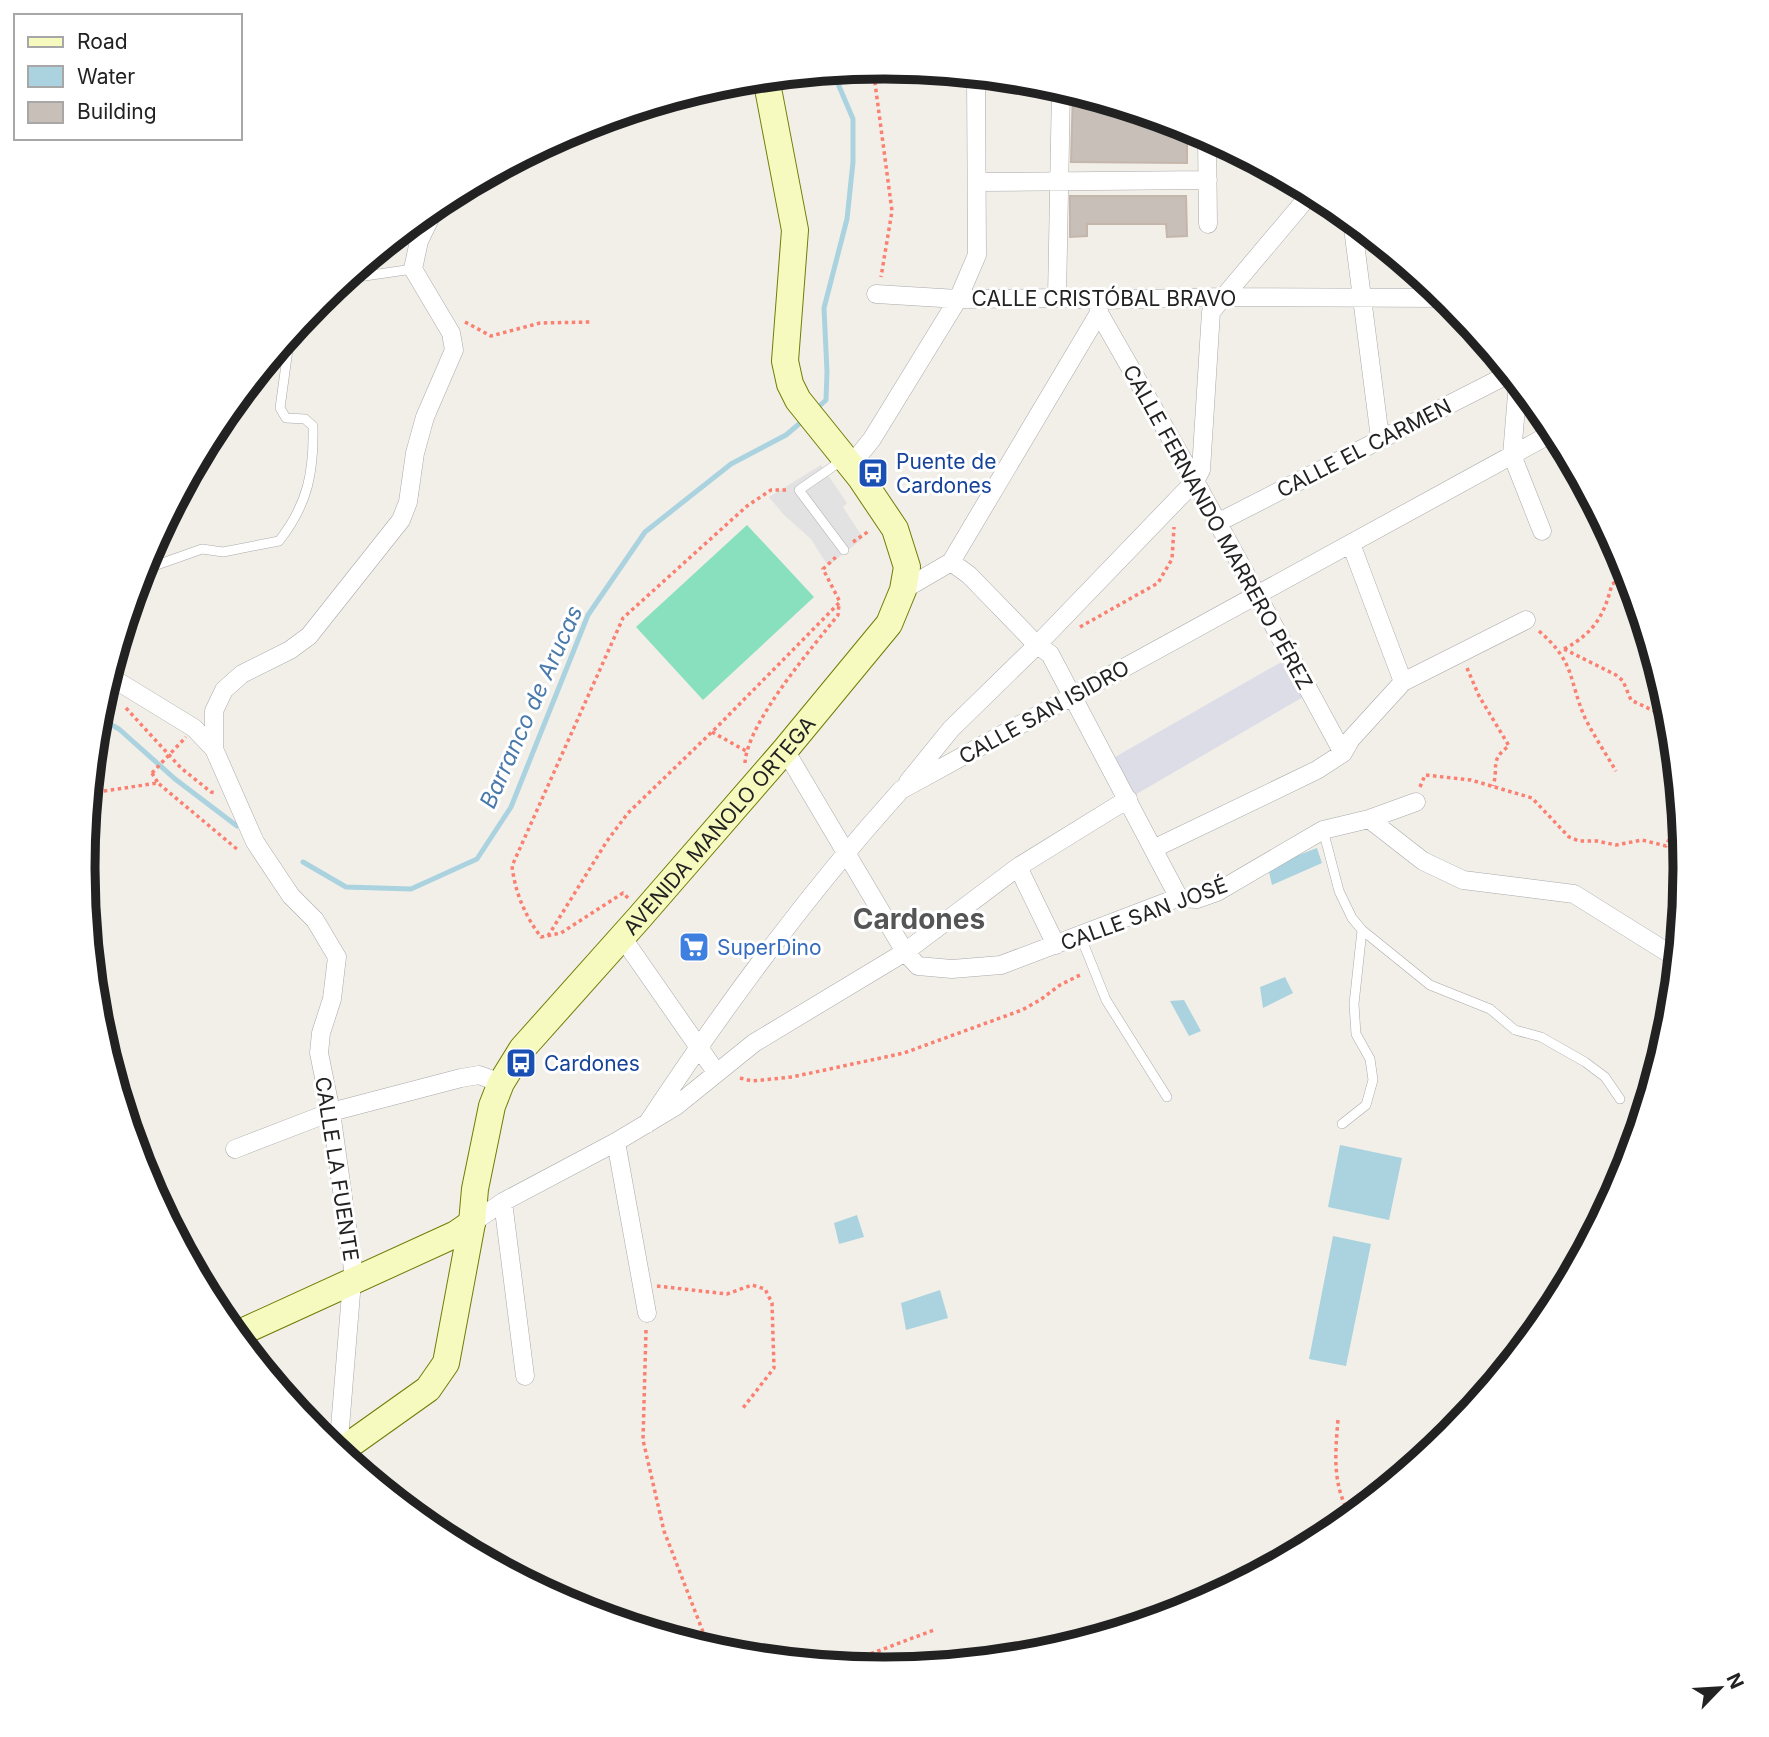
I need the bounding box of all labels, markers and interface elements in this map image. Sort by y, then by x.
legend [14,14,242,140]
text: Road [77,29,128,54]
text: Water [77,64,135,89]
text: Building [77,99,157,124]
street label: CALLE CRISTÓBAL BRAVO [972,285,1236,311]
street label: CALLE FERNANDO MARRERO PÉREZ [1118,360,1319,694]
street label: CALLE EL CARMEN [1273,393,1455,503]
place label: Puente de Cardones [896,449,996,498]
bus stop icon: Puente de Cardones [856,456,890,490]
water label: Barranco de Arucas [474,601,588,813]
street label: CALLE SAN ISIDRO [954,655,1134,769]
street label: AVENIDA MANOLO ORTEGA [618,711,820,940]
street label: CALLE SAN JOSÉ [1057,871,1231,956]
district label: Cardones [853,902,985,936]
supermarket icon: SuperDino [677,930,711,964]
place label: SuperDino [717,935,821,960]
bus stop icon: Cardones [504,1046,538,1080]
place label: Cardones [544,1051,640,1076]
street label: CALLE LA FUENTE [310,1075,364,1263]
north arrow [1685,1653,1755,1723]
text: N [1721,1670,1748,1692]

